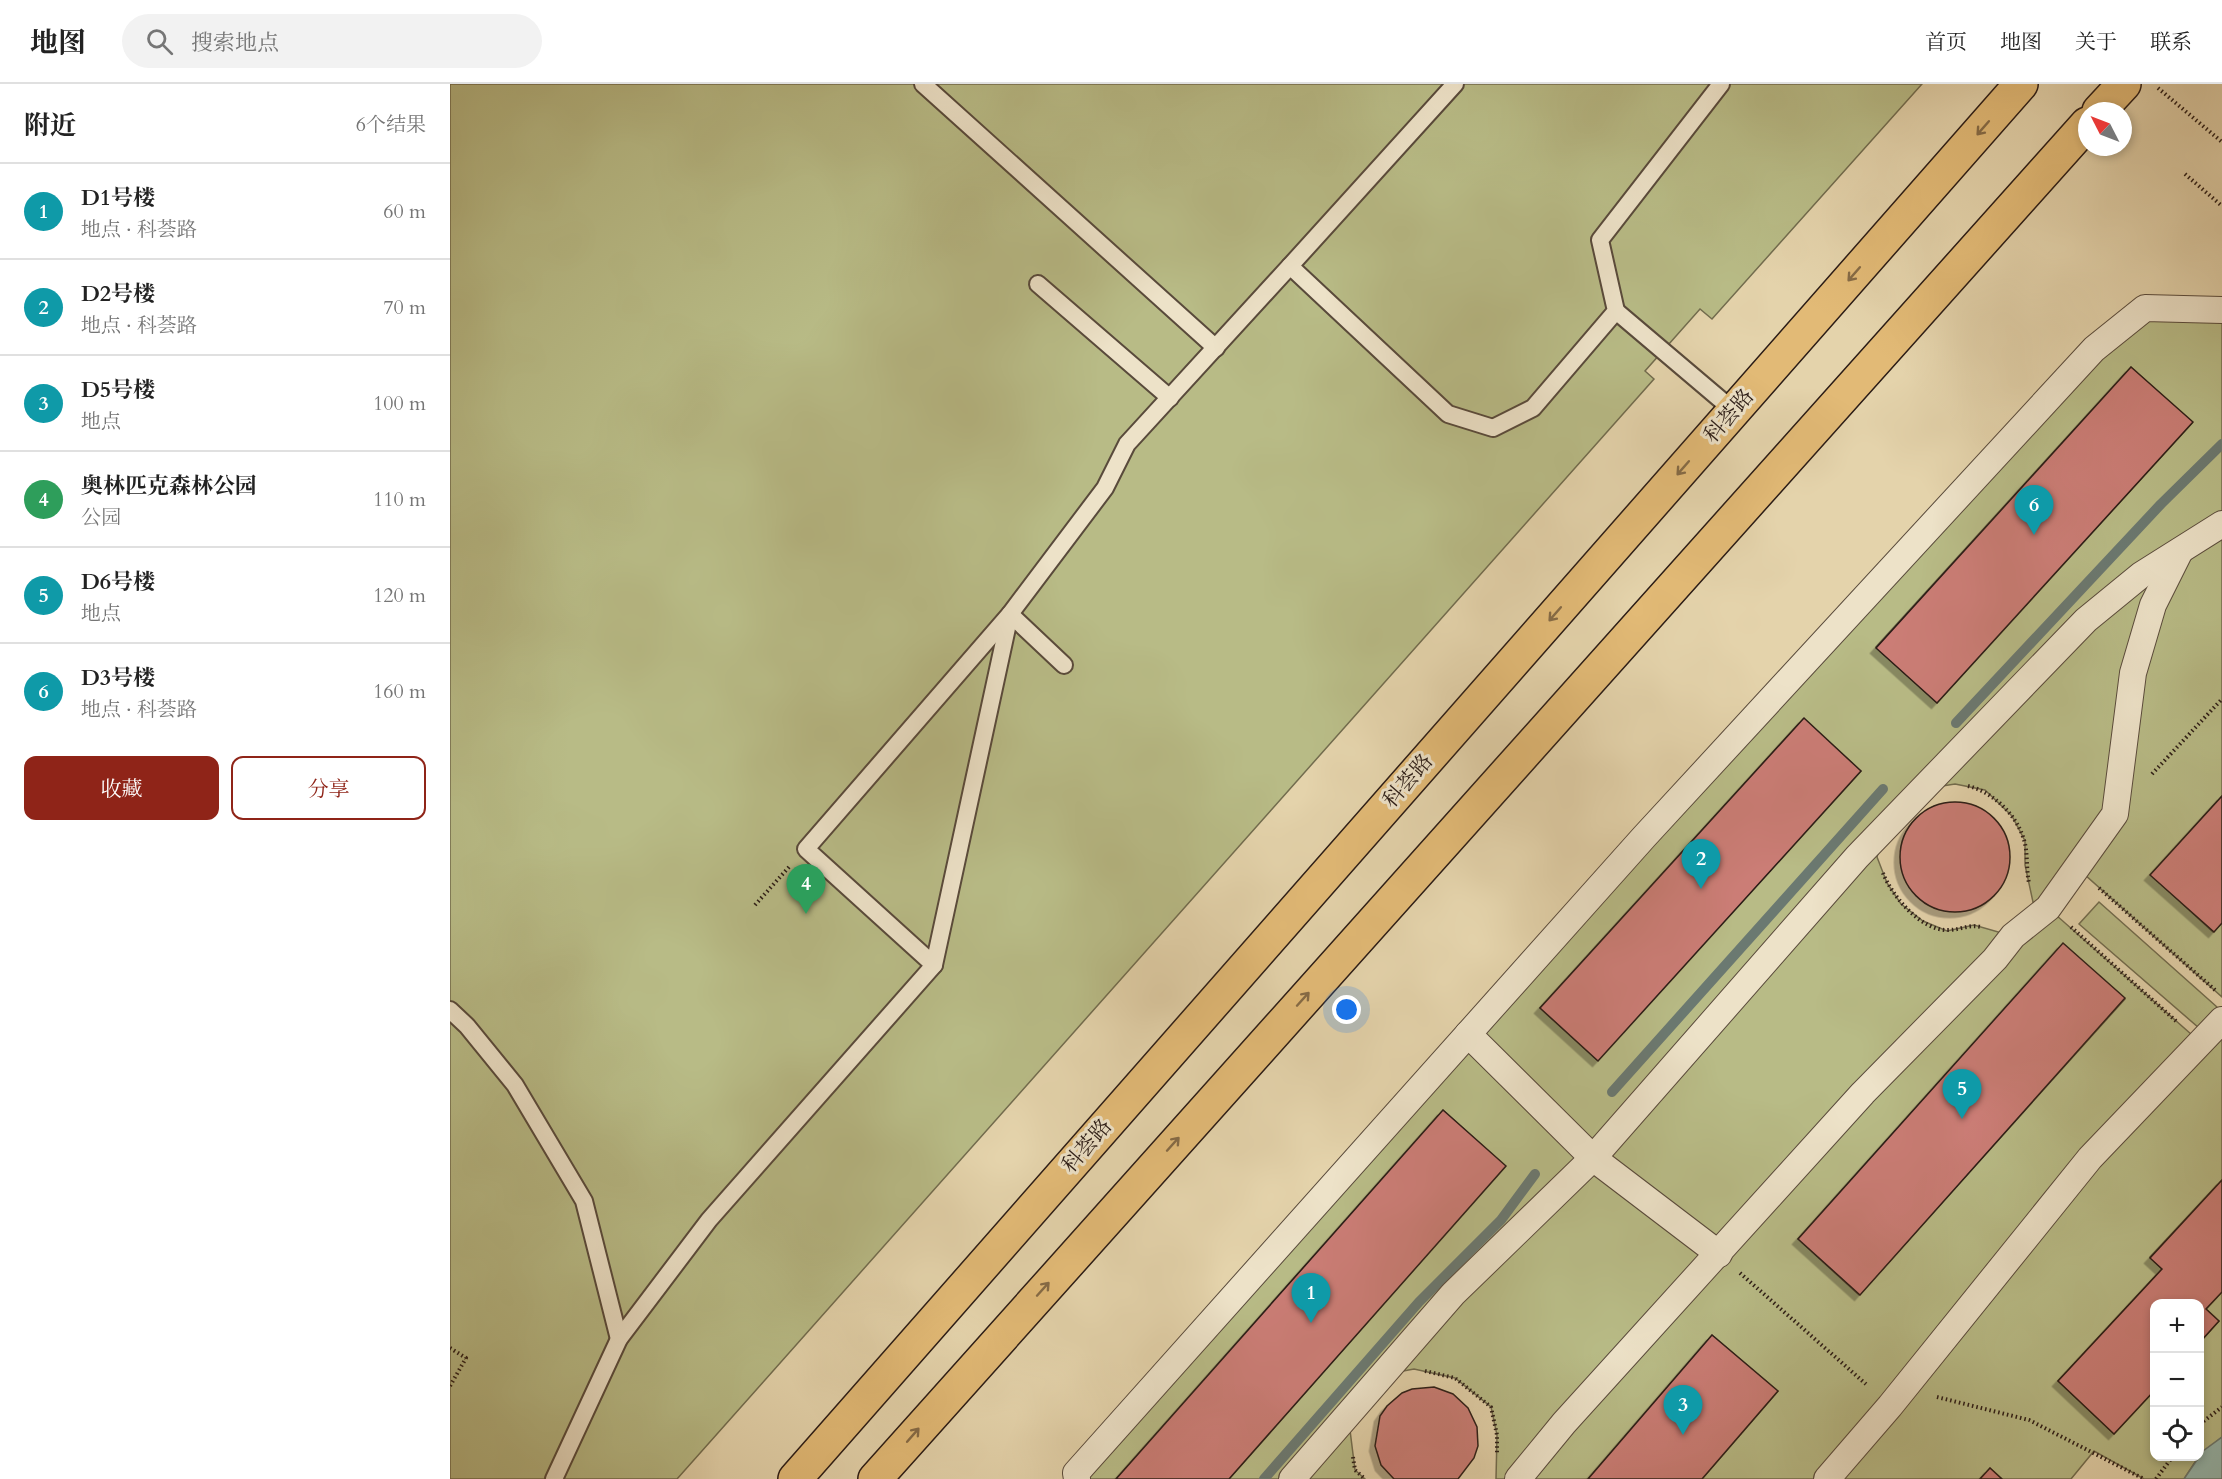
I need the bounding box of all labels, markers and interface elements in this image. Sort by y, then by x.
search box [122,14,542,68]
text: 地图 [30,24,86,62]
icon: search [143,25,176,58]
text: 搜索地点 [191,28,279,58]
text: 首页 [1925,28,1967,57]
text: 地图 [2000,28,2042,57]
text: 关于 [2075,28,2117,57]
text: 联系 [2150,28,2192,57]
north arrow [2078,102,2132,156]
text: 附近 [24,108,76,143]
text: 6个结果 [356,111,426,138]
one-way arrow [1976,120,1990,135]
text: D1号楼 [81,183,155,213]
text: 1 [38,198,49,225]
text: 60 m [383,198,426,225]
text: 地点 · 科荟路 [81,216,197,243]
one-way arrow [1847,266,1861,281]
text: D2号楼 [81,279,155,309]
text: 2 [38,294,49,321]
text: 70 m [383,294,426,321]
text: 地点 · 科荟路 [81,312,197,339]
text: D5号楼 [81,375,155,405]
street label: 科荟路 [1697,383,1761,449]
text: 3 [38,390,49,417]
text: 100 m [373,390,426,417]
text: 地点 [81,408,121,435]
one-way arrow [1676,460,1690,475]
text: 奥林匹克森林公园 [81,471,257,501]
text: 4 [38,486,49,513]
text: 110 m [373,486,426,513]
pin: 6 [2014,486,2054,535]
text: 公园 [81,504,121,531]
text: D6号楼 [81,567,155,597]
text: 5 [38,582,49,609]
text: 120 m [373,582,426,609]
text: 地点 [81,600,121,627]
one-way arrow [1548,606,1562,621]
text: D3号楼 [81,663,155,693]
text: 6 [38,678,49,705]
text: 160 m [373,678,426,705]
text: 地点 · 科荟路 [81,696,197,723]
street label: 科荟路 [1376,748,1440,814]
button: 收藏 [24,756,219,820]
button: 分享 [231,756,426,820]
pin: 2 [1682,840,1720,889]
pin: 4 [786,864,826,914]
one-way arrow [1296,992,1310,1007]
your location [1332,995,1361,1024]
pin: 5 [1942,1070,1982,1119]
street label: 科荟路 [1055,1113,1119,1179]
one-way arrow [1166,1137,1180,1152]
pin: 1 [1292,1274,1330,1323]
one-way arrow [1036,1282,1050,1297]
map controls [2150,1299,2204,1461]
button: + [2150,1299,2204,1353]
button: − [2150,1353,2204,1407]
pin: 3 [1664,1386,1702,1435]
button: locate [2150,1407,2204,1461]
one-way arrow [906,1428,920,1443]

